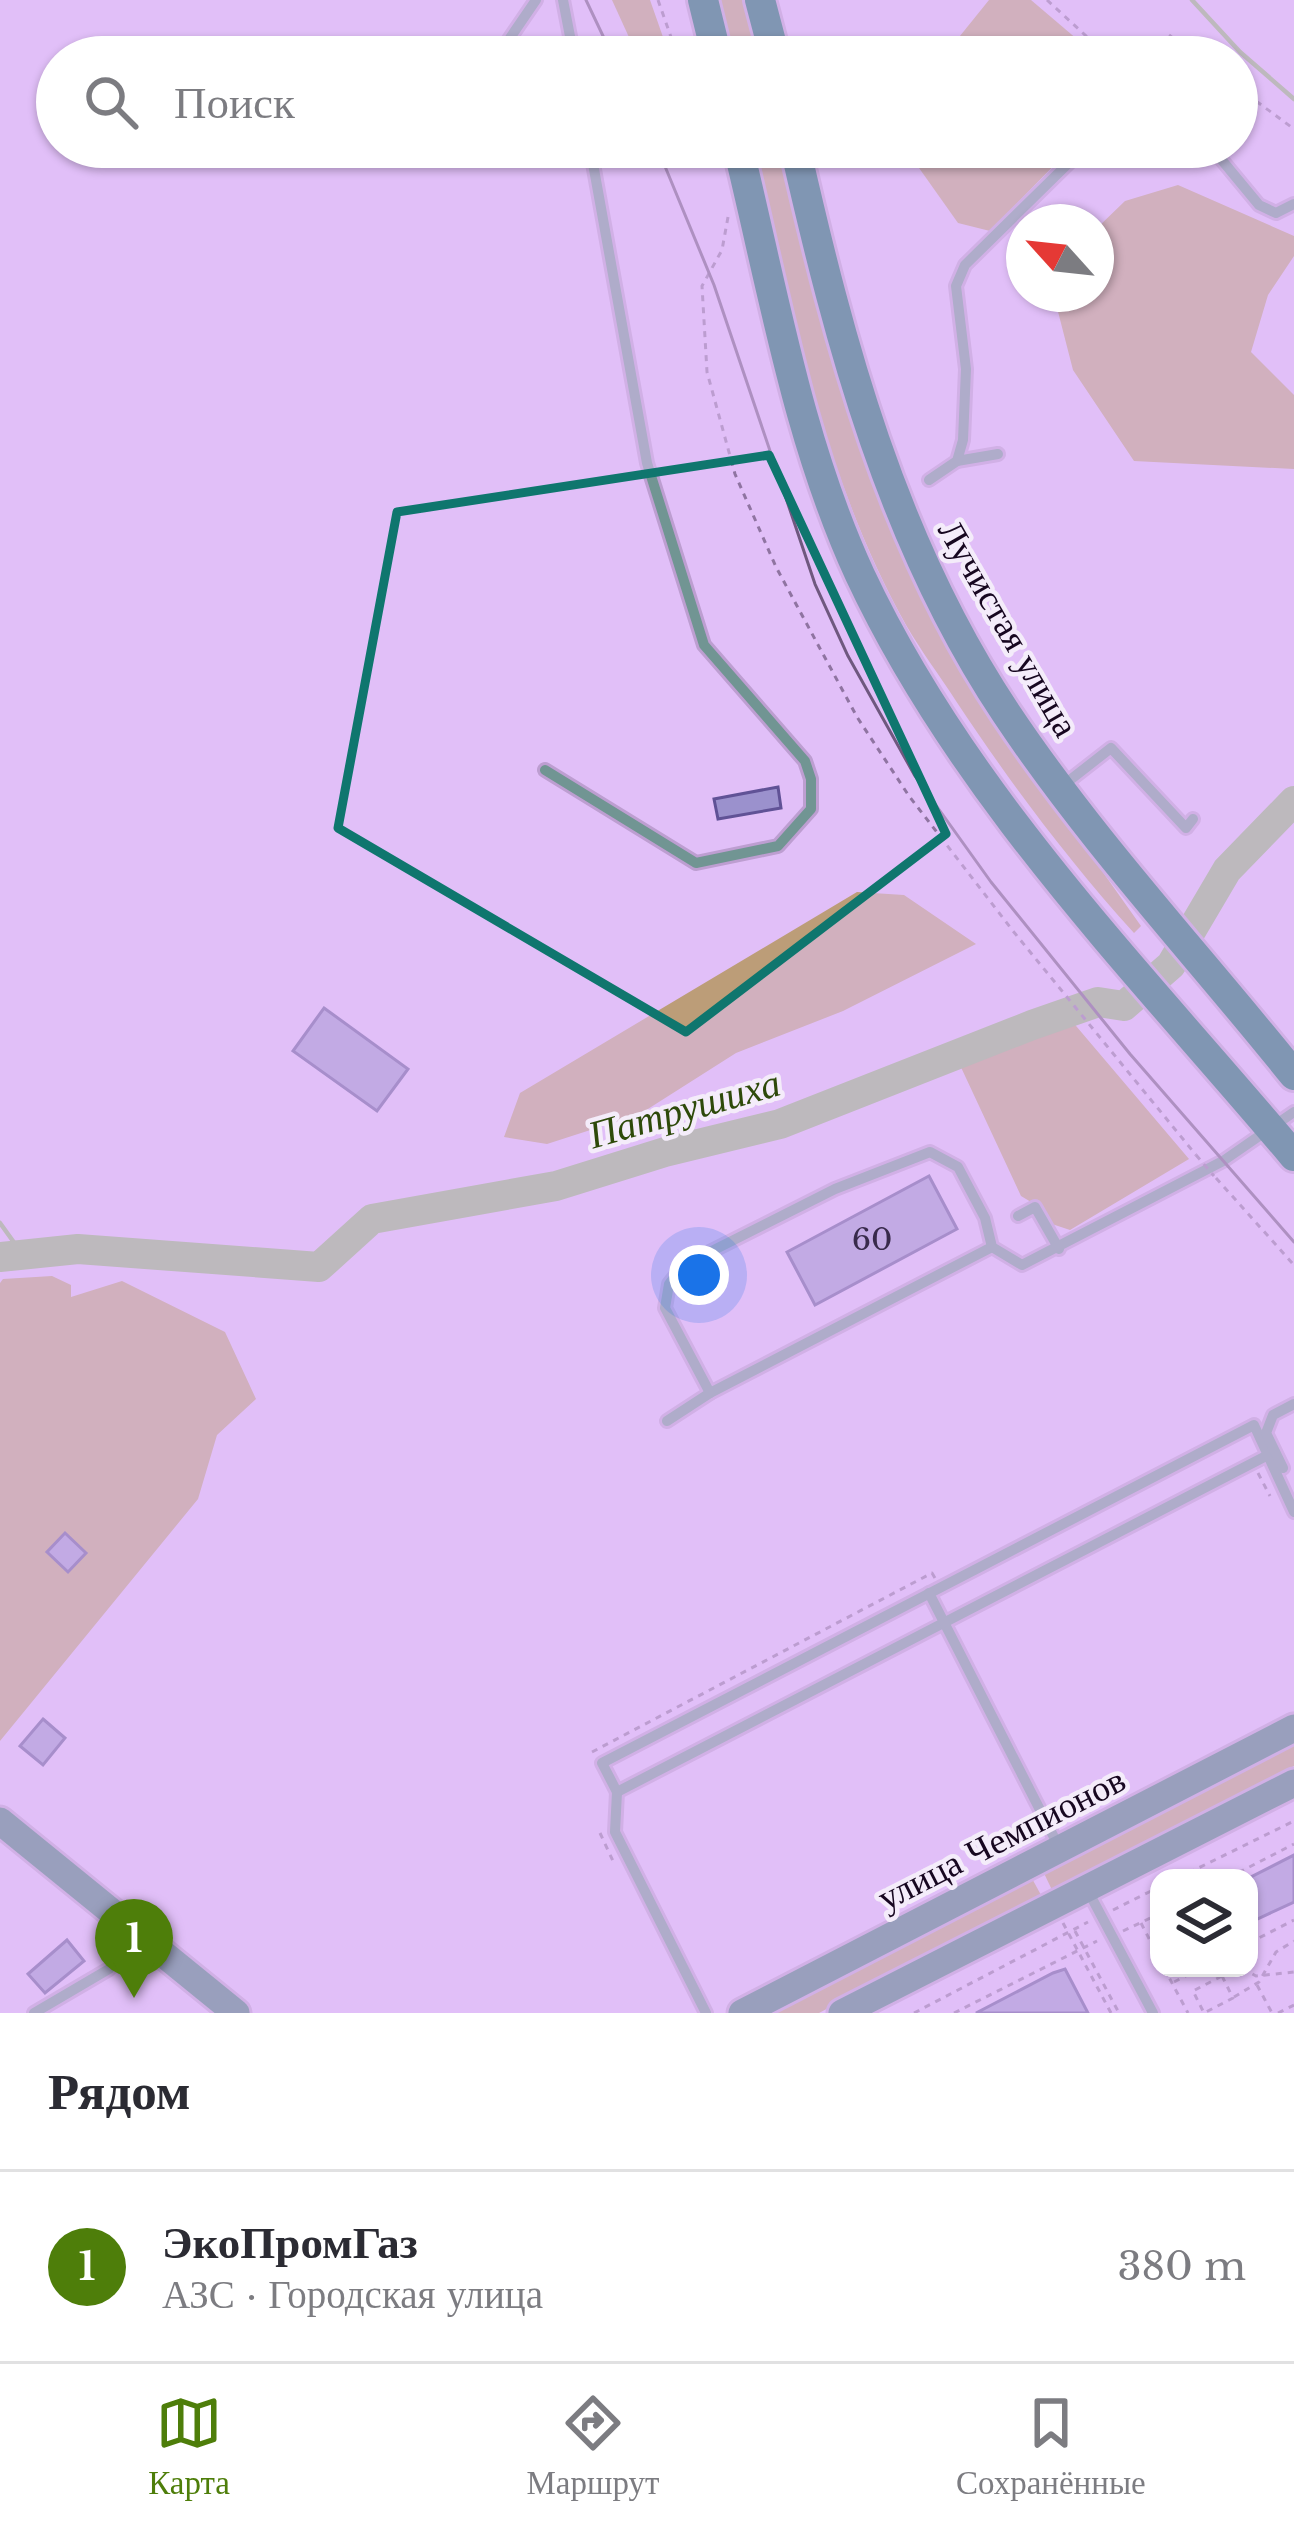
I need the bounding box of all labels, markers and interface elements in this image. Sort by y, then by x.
search box [36,36,1258,168]
icon: search [78,69,144,135]
text: Поиск [174,74,295,130]
north arrow [1006,204,1114,312]
street label: Лучистая улица [928,512,1089,745]
water label: Патрушиха [582,1058,786,1160]
house number: 60 [852,1221,892,1258]
your location [669,1245,729,1305]
street label: улица Чемпионов [870,1757,1133,1920]
map controls [1150,1869,1258,1977]
button: layers [1150,1869,1258,1977]
pin: 1 [95,1899,173,1998]
text: Рядом [48,2060,191,2123]
text: ЭкоПромГаз [162,2214,418,2270]
text: 1 [78,2242,96,2291]
text: 380 m [1117,2242,1246,2291]
text: АЗС · Городская улица [162,2270,543,2319]
tab: Карта [148,2390,230,2503]
tab: Маршрут [527,2390,659,2503]
tab: Сохранённые [956,2390,1146,2503]

